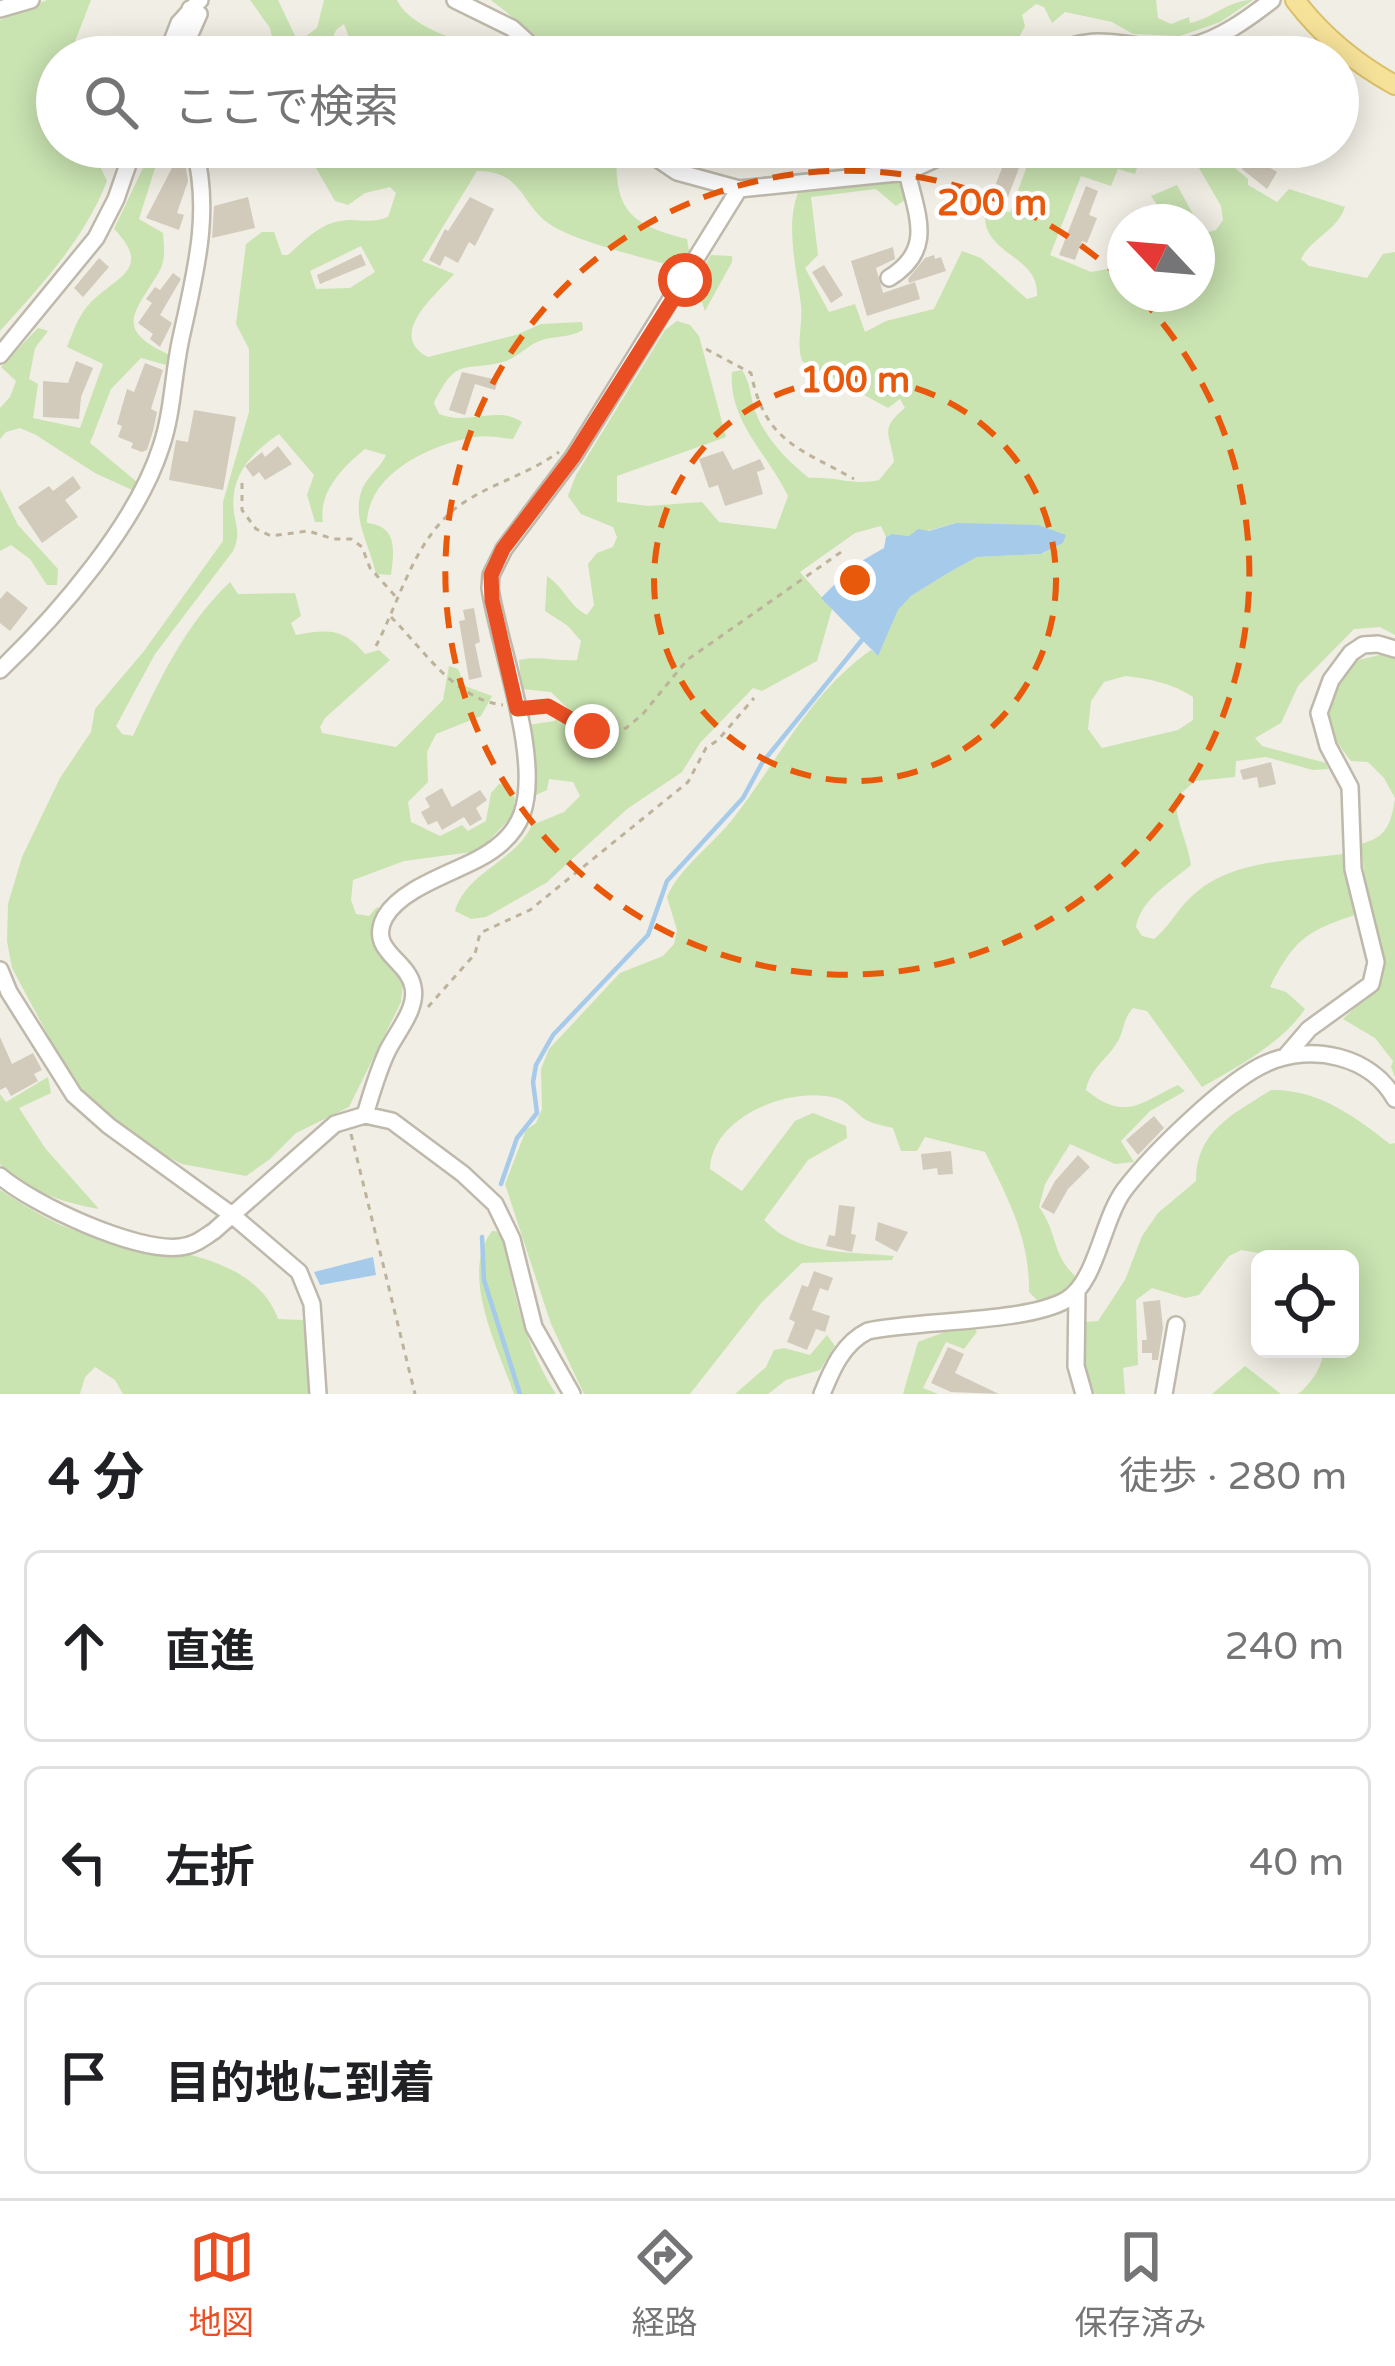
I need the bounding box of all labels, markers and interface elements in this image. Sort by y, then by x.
search box [36,36,1359,168]
icon: search [78,69,144,135]
text: ここで検索 [174,81,399,135]
text: 200 m [937,182,1047,225]
north arrow [1107,204,1215,312]
route start [658,253,712,307]
text: 100 m [800,359,910,402]
centre of rings [834,559,876,601]
route end [565,704,619,758]
map controls [1251,1250,1359,1358]
button: locate [1251,1250,1359,1358]
text: 4 分 [48,1447,144,1509]
text: 徒歩 · 280 m [1119,1453,1347,1500]
icon: ahead [51,1613,117,1679]
text: 240 m [1225,1623,1344,1670]
text: 直進 [165,1625,255,1679]
icon: left [51,1829,117,1895]
text: 40 m [1249,1839,1344,1886]
text: 左折 [165,1841,255,1895]
icon: arrive [51,2045,117,2111]
text: 目的地に到着 [165,2057,435,2111]
tab: 地図 [189,2224,255,2344]
tab: 経路 [632,2224,698,2344]
tab: 保存済み [1075,2224,1207,2344]

